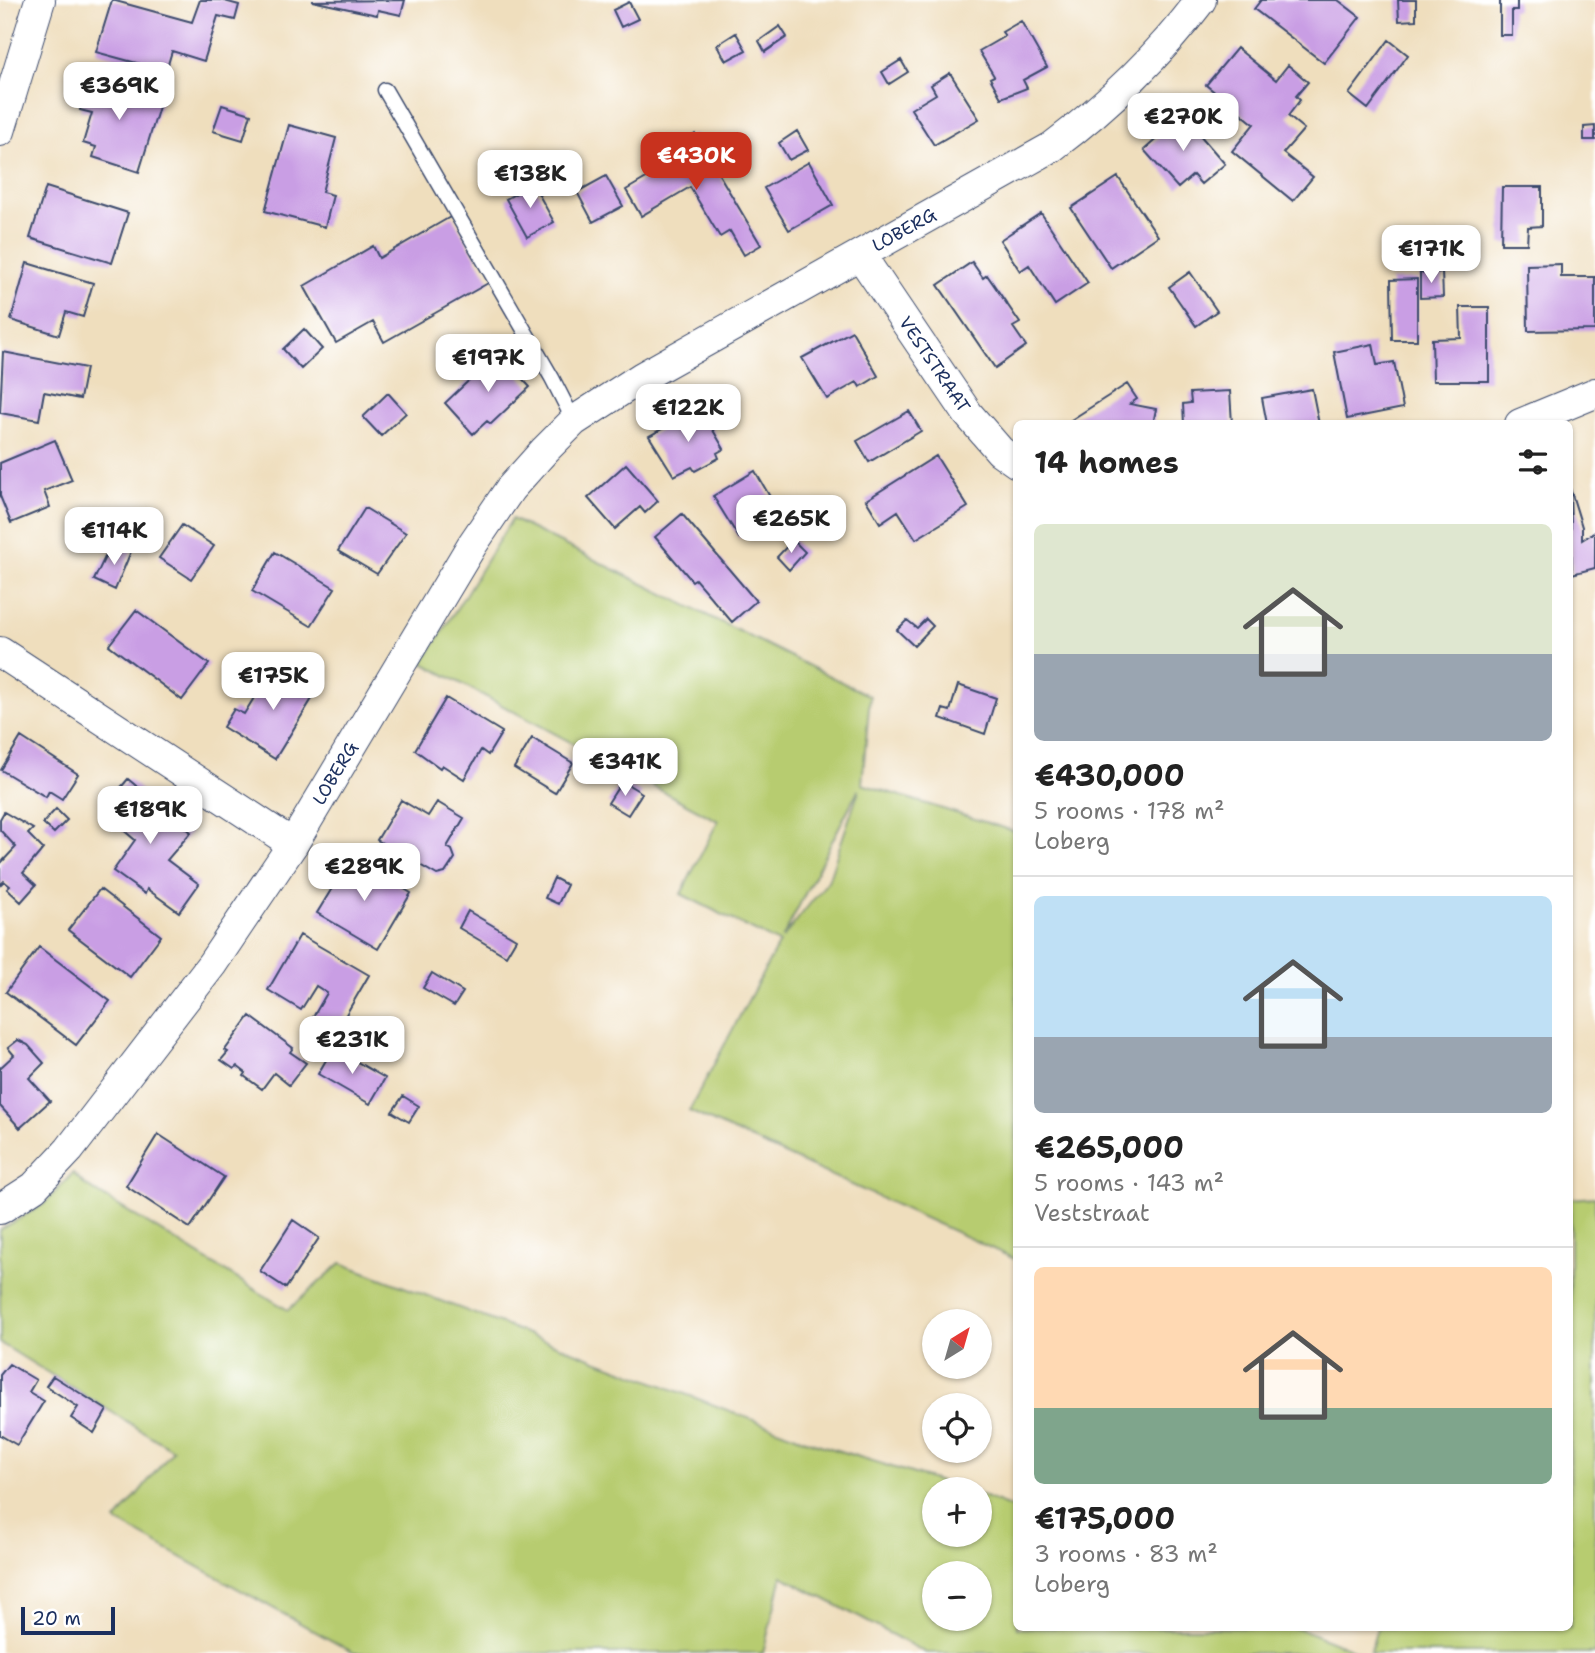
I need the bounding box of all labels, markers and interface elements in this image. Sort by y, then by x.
pin: €369K [70,62,168,122]
text: €369K [79,70,159,100]
pin: €270K [1134,94,1232,153]
text: €270K [1144,101,1222,131]
pin: €430K [647,132,745,192]
text: €430K [657,140,735,170]
pin: €138K [481,150,579,210]
text: €138K [494,158,566,188]
street label: LOBERG [868,202,941,258]
pin: €171K [1382,226,1480,285]
text: €171K [1398,233,1464,263]
street label: VESTSTRAAT [893,312,976,417]
pin: €197K [439,334,537,394]
text: €197K [452,342,524,372]
pin: €122K [639,384,737,444]
text: €122K [652,392,724,422]
text: 14 homes [1034,442,1179,483]
icon: filters [1514,443,1552,481]
pin: €265K [742,496,840,555]
text: €265K [752,503,830,533]
pin: €114K [65,508,163,567]
text: €114K [81,515,147,545]
icon: home [1230,569,1356,695]
pin: €175K [224,652,322,712]
text: €175K [238,660,308,690]
street label: LOBERG [307,737,364,810]
pin: €341K [576,738,674,798]
text: €341K [589,746,661,776]
text: €430,000 [1034,755,1185,796]
pin: €189K [101,786,199,846]
text: €189K [113,794,187,824]
text: 5 rooms · 178 m² [1034,796,1225,826]
text: Loberg [1034,826,1110,856]
pin: €289K [315,844,413,903]
text: €289K [324,851,404,881]
icon: home [1230,941,1356,1067]
pin: €231K [303,1016,401,1076]
text: €231K [315,1024,389,1054]
text: €265,000 [1034,1127,1184,1168]
text: 5 rooms · 143 m² [1034,1168,1224,1198]
text: Veststraat [1034,1198,1150,1228]
north arrow [922,1309,992,1379]
map controls [922,1309,992,1631]
icon: home [1230,1312,1356,1438]
button: locate [922,1393,992,1463]
button: + [922,1477,992,1547]
text: €175,000 [1034,1498,1175,1539]
text: 3 rooms · 83 m² [1034,1539,1218,1569]
button: − [922,1561,992,1631]
text: Loberg [1034,1569,1110,1599]
scale bar [21,1604,116,1636]
text: 20 m [32,1606,81,1631]

